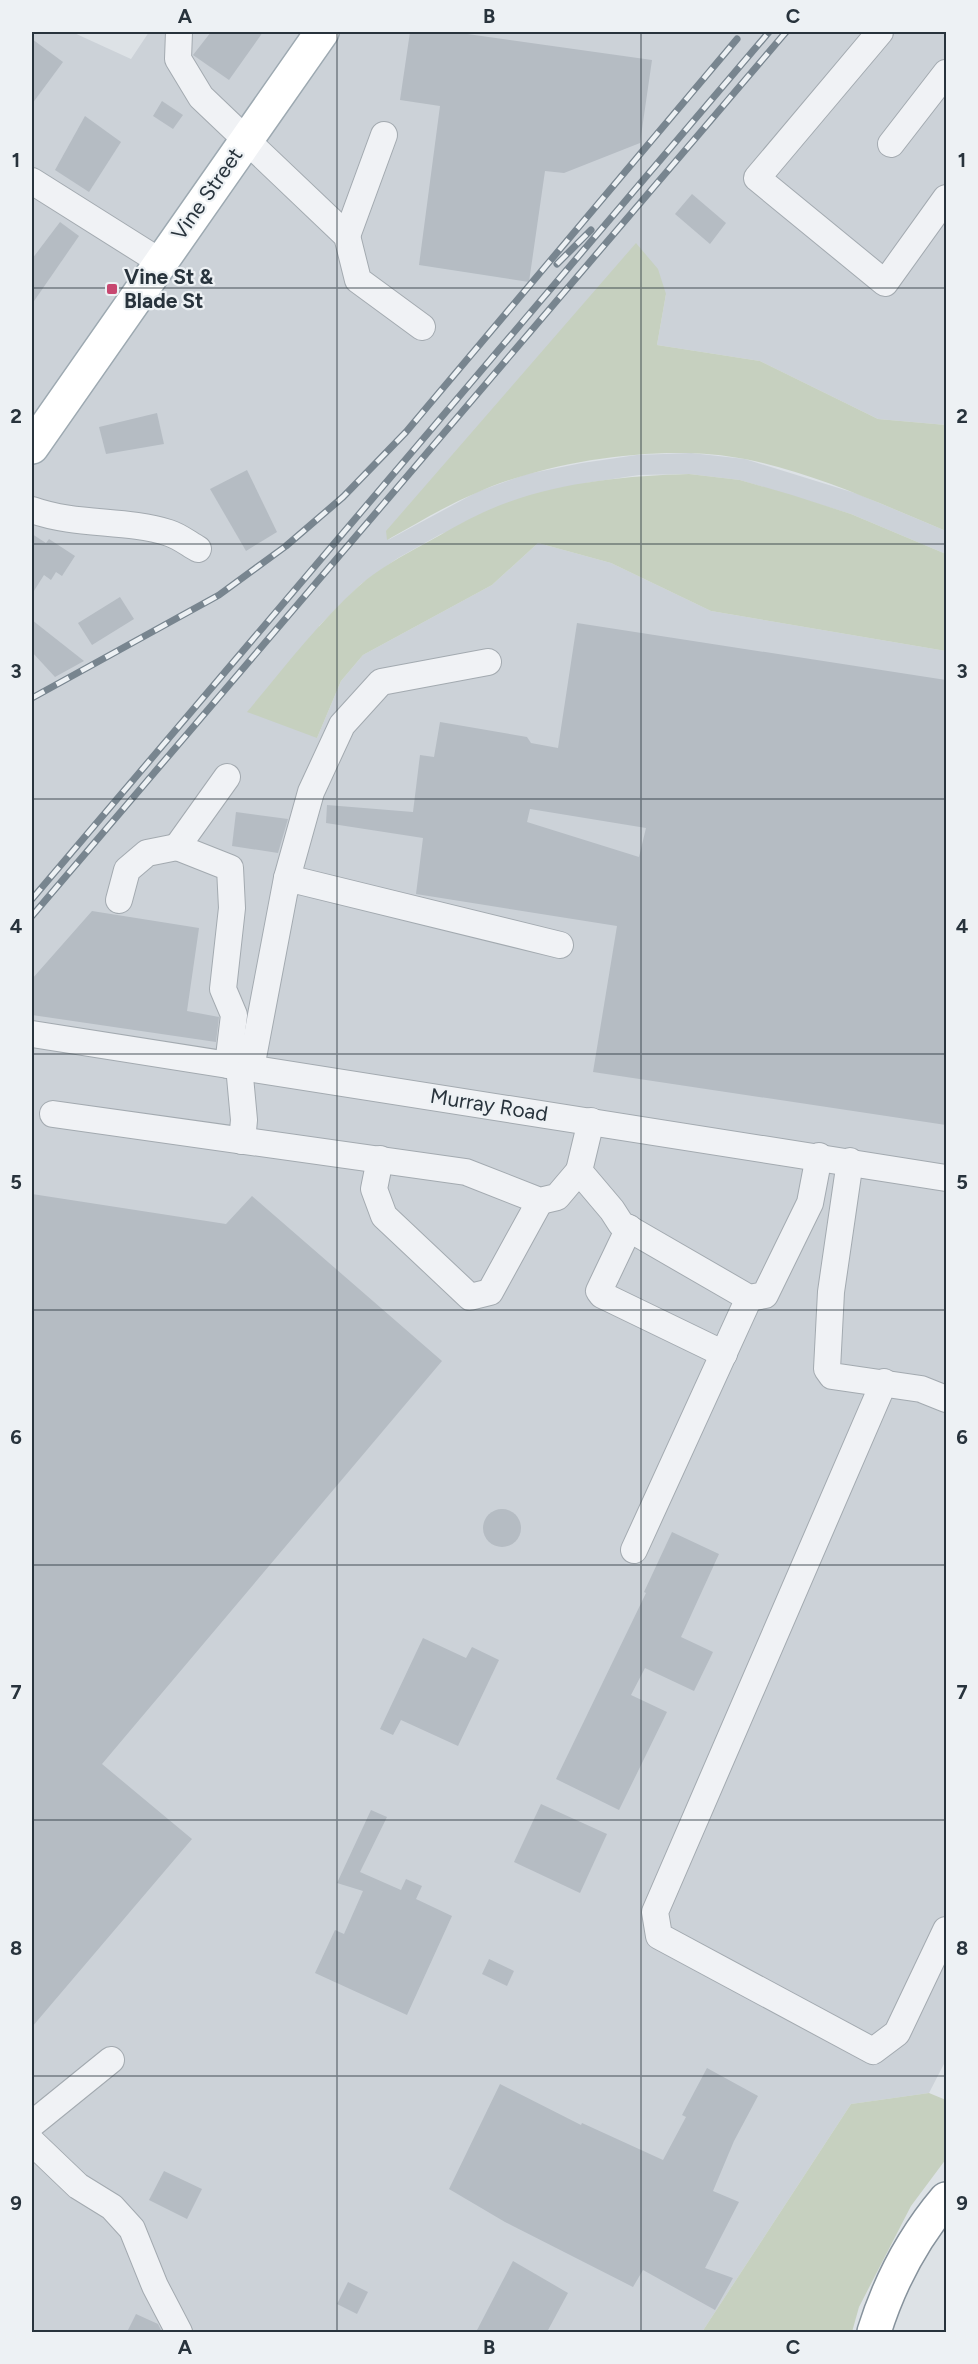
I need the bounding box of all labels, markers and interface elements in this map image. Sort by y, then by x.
text: A [178,4,193,28]
text: B [483,4,495,28]
text: C [786,4,800,28]
street label: Vine Street [166,143,247,245]
text: 1 [12,148,20,172]
text: 1 [958,148,966,172]
place label: Vine St & Blade St [124,264,213,313]
marker: Vine St & Blade St [105,282,119,296]
text: 2 [10,404,22,428]
text: 2 [956,404,968,428]
text: 3 [10,659,22,683]
text: 3 [956,659,968,683]
text: 4 [10,914,23,938]
text: 4 [956,914,969,938]
street label: Murray Road [428,1083,550,1126]
text: 5 [10,1170,22,1194]
text: 5 [956,1170,968,1194]
text: 6 [10,1425,22,1449]
text: 6 [956,1425,968,1449]
text: 7 [10,1680,22,1704]
text: 7 [956,1680,968,1704]
text: 8 [10,1936,22,1960]
text: 8 [956,1936,968,1960]
text: 9 [10,2191,22,2215]
text: 9 [956,2191,968,2215]
text: A [178,2335,193,2359]
text: B [483,2335,495,2359]
text: C [786,2335,800,2359]

